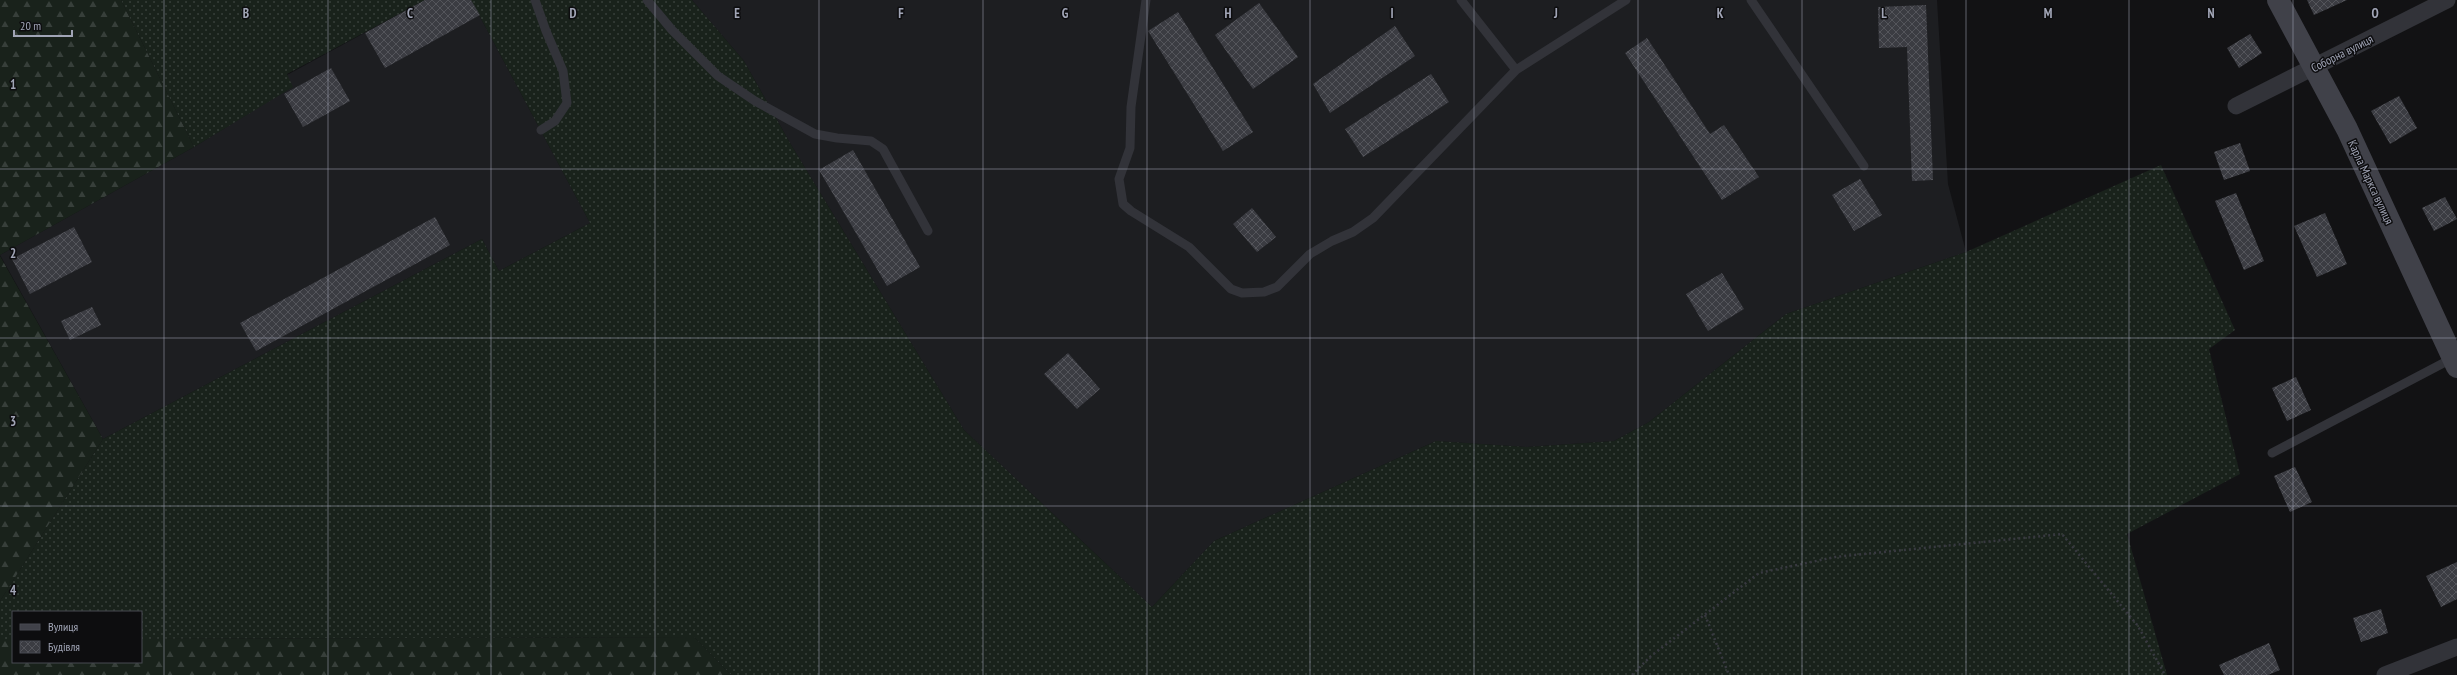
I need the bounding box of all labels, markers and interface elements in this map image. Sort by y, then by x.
text: B [243,5,249,22]
text: C [407,5,413,22]
text: D [570,5,577,22]
text: E [734,5,740,22]
text: F [898,5,904,22]
text: G [1062,5,1069,22]
text: H [1225,5,1232,22]
text: I [1390,5,1394,22]
text: J [1553,5,1558,22]
text: K [1717,5,1724,22]
text: L [1881,5,1887,22]
text: M [2044,5,2053,22]
text: N [2207,5,2215,22]
text: O [2371,5,2379,22]
scale bar [14,12,72,38]
text: 20 m [20,18,41,33]
street label: Соборна вулиця [2308,31,2376,75]
text: 1 [10,76,16,93]
street label: Карла Маркса вулиця [2345,137,2397,227]
text: 2 [10,245,16,262]
text: 3 [10,413,16,430]
text: 4 [10,582,17,599]
legend [12,611,142,663]
text: Вулиця [48,619,78,634]
text: Будівля [48,639,80,654]

